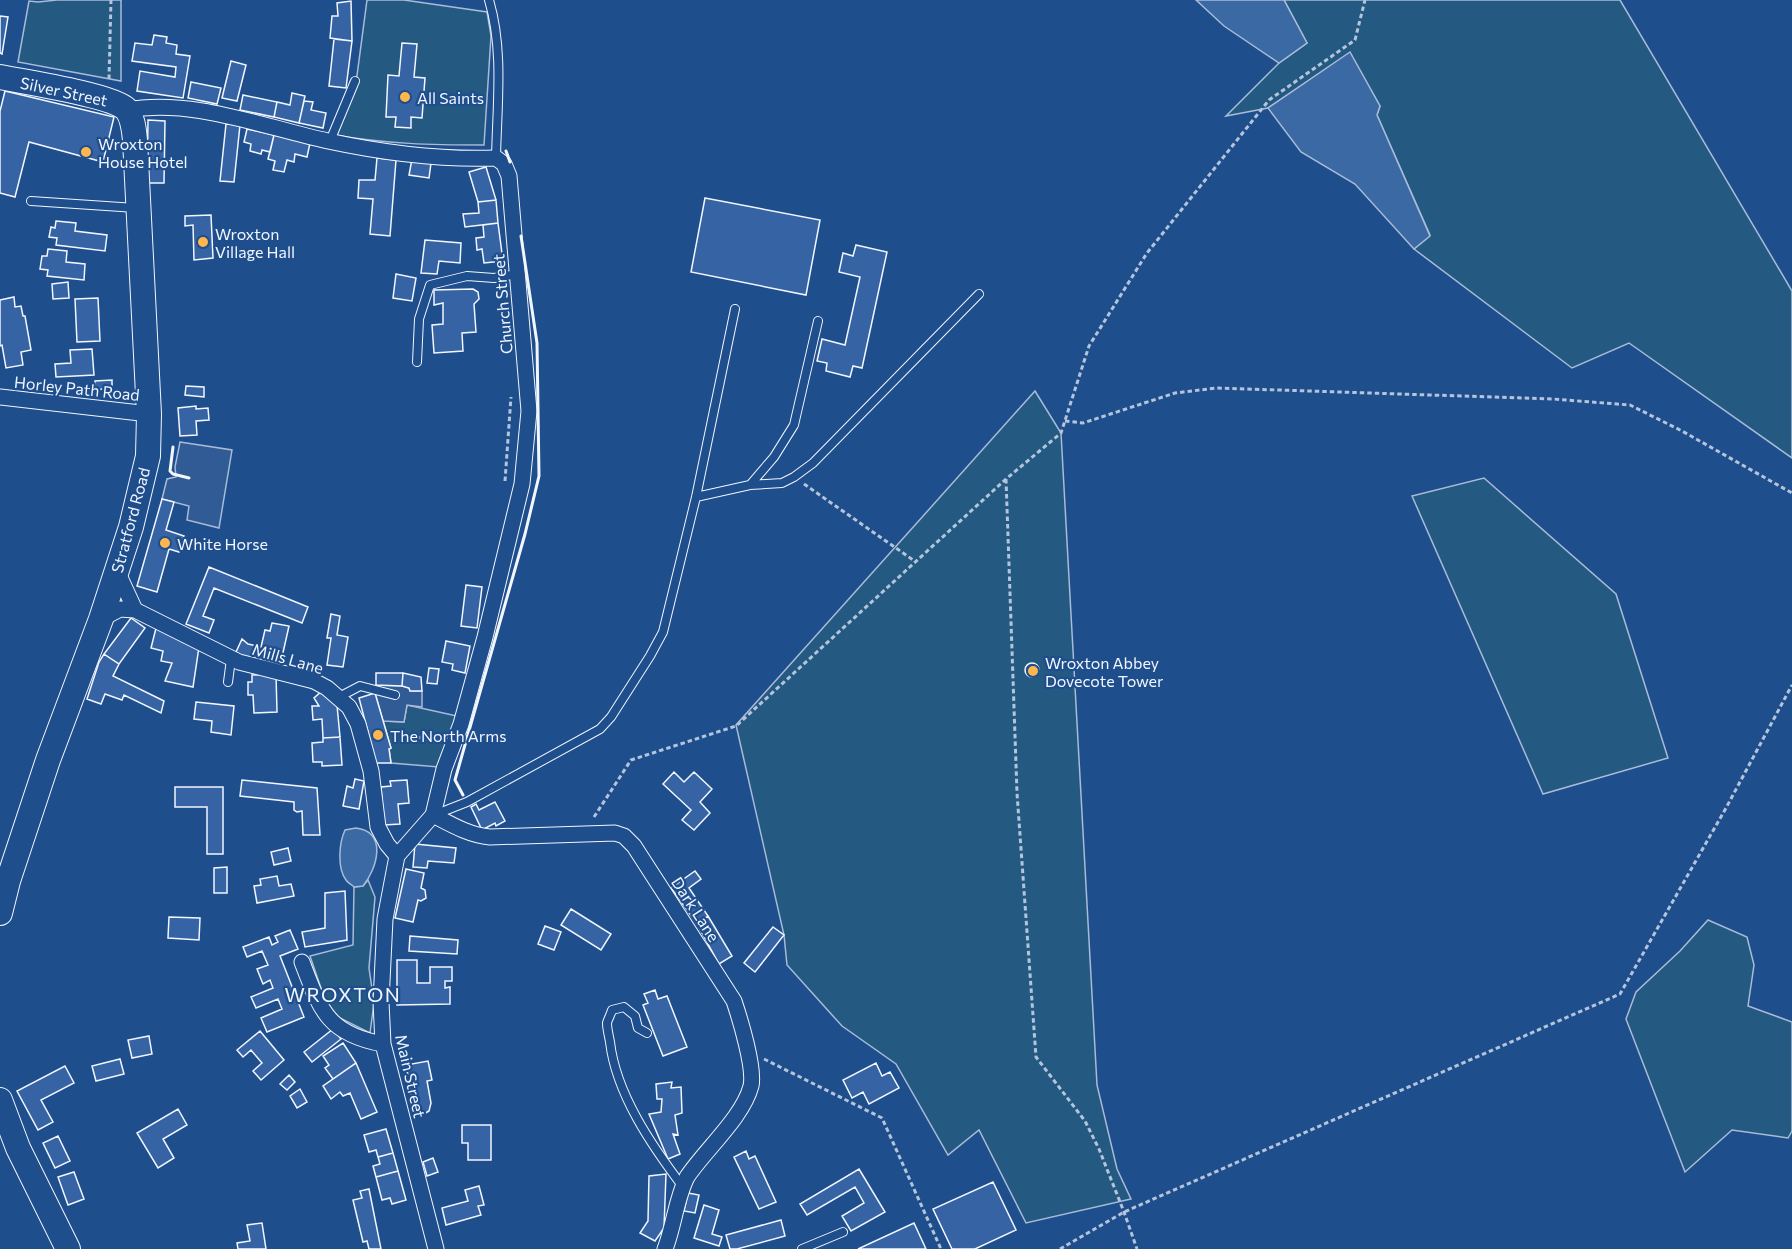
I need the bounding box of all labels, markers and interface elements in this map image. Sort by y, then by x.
street label: Silver Street [19,72,110,110]
place label: All Saints [417,88,484,107]
marker: All Saints [398,90,412,104]
place label: Wroxton House Hotel [98,134,188,171]
marker: Wroxton House Hotel [79,145,93,159]
place label: Wroxton Village Hall [215,224,295,261]
marker: Wroxton Village Hall [196,235,210,249]
street label: Church Street [488,253,516,355]
street label: Horley Path Road [13,372,141,404]
street label: Stratford Road [107,465,153,575]
place label: White Horse [177,534,268,553]
marker: White Horse [158,536,172,550]
street label: Mills Lane [250,639,326,677]
place label: Wroxton Abbey Dovecote Tower [1045,653,1164,690]
marker: Wroxton Abbey Dovecote Tower [1026,664,1040,678]
place label: The North Arms [390,726,506,745]
marker: The North Arms [371,728,385,742]
street label: Dark Lane [668,873,724,945]
district label: WROXTON [285,982,401,1006]
street label: Main Street [392,1032,430,1120]

